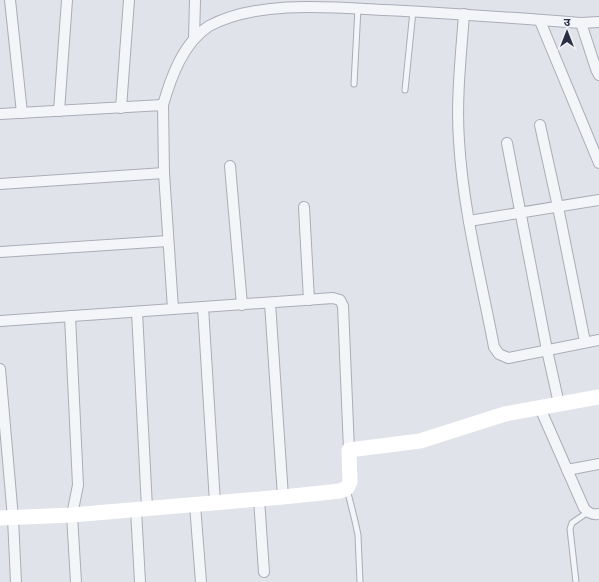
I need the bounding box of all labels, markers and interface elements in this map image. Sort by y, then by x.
north arrow [547,12,587,52]
text: उ [564,16,571,29]

